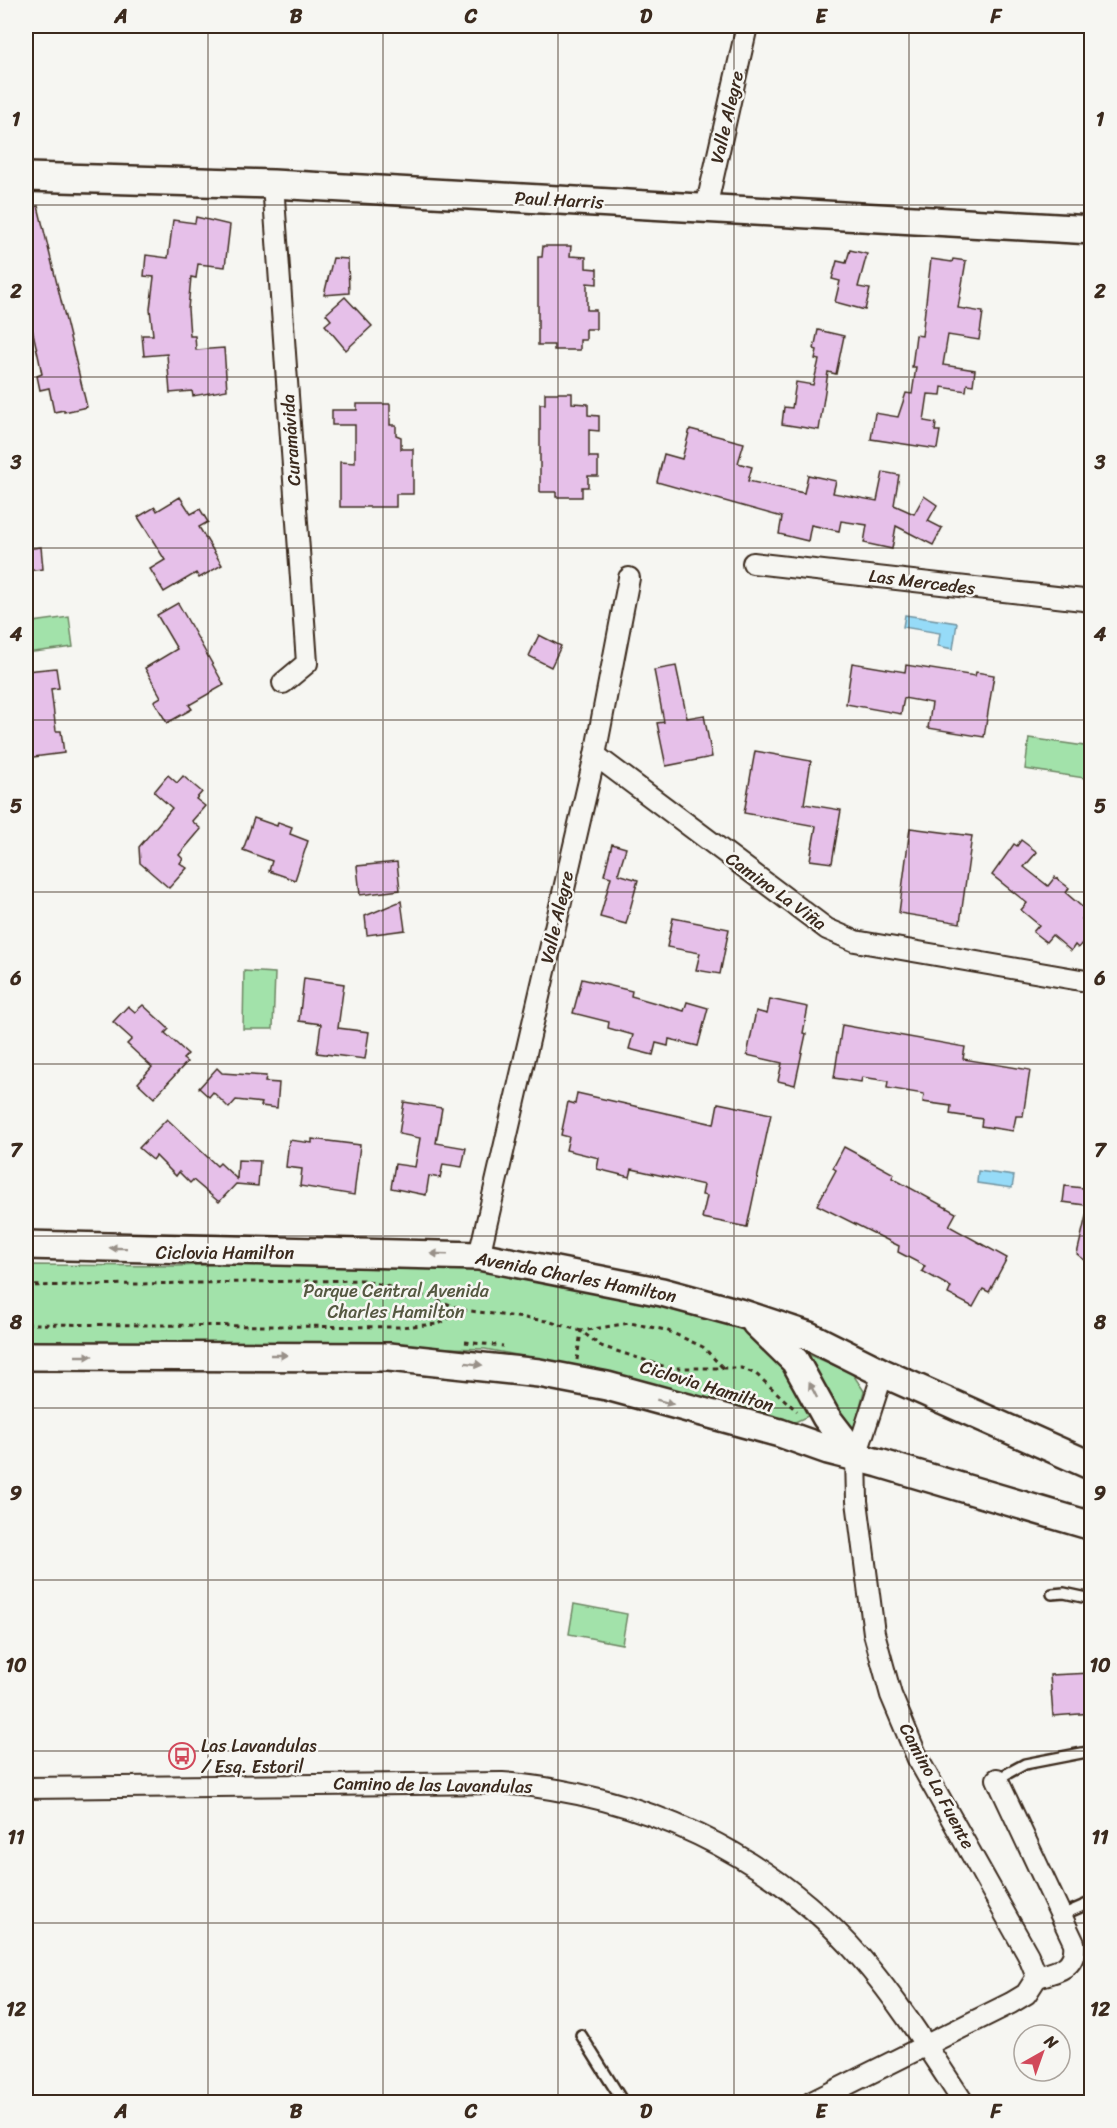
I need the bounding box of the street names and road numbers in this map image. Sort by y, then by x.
street label: Valle Alegre [701,68,753,166]
street label: Paul Harris [514,182,605,218]
street label: Curamávida [272,393,310,487]
street label: Las Mercedes [867,560,978,604]
street label: Camino La Viña [719,843,833,939]
street label: Valle Alegre [531,868,583,966]
street label: Ciclovia Hamilton [156,1237,294,1269]
street label: Avenida Charles Hamilton [472,1242,680,1312]
street label: Ciclovia Hamilton [636,1350,778,1422]
street label: Camino La Fuente [890,1717,984,1855]
street label: Camino de las Lavandulas [333,1767,533,1803]

